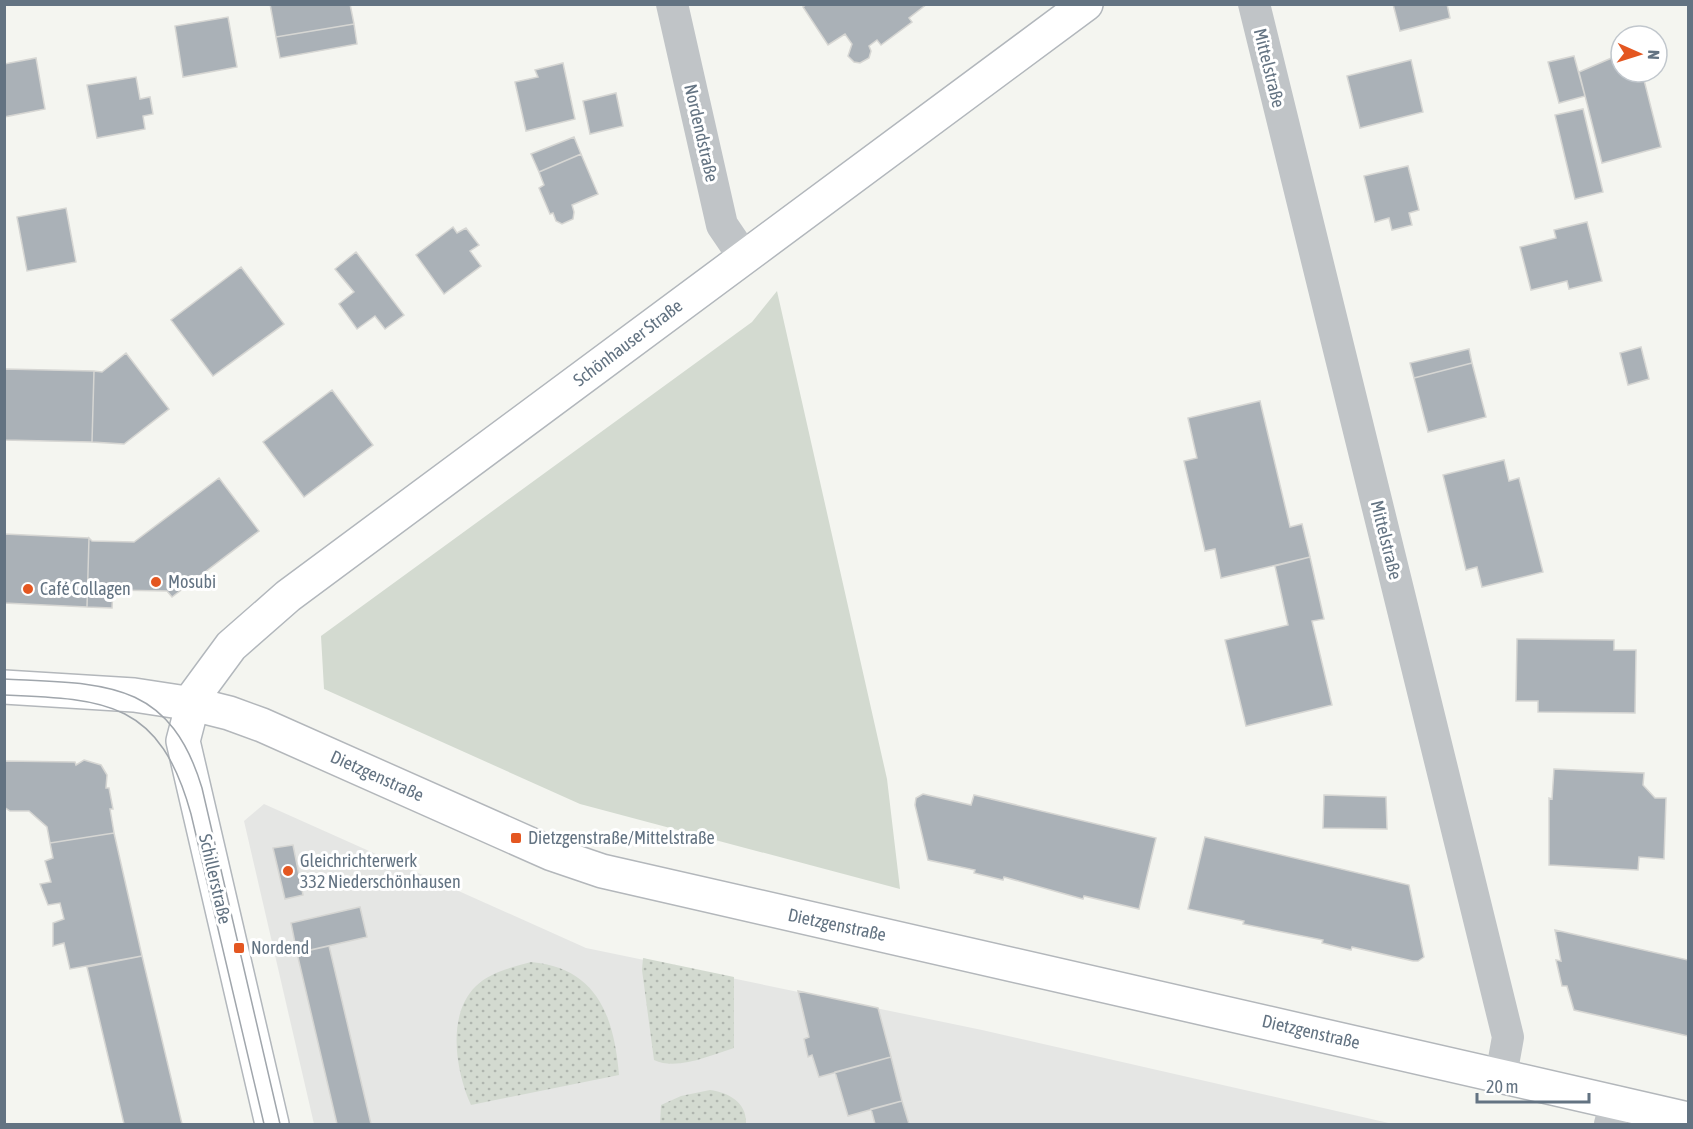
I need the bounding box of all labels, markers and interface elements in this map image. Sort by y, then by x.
north arrow [1609,24,1669,84]
street label: Mittelstraße [1250,26,1289,110]
text: N [1645,50,1663,60]
street label: Nordendstraße [680,82,723,184]
street label: Schönhauser Straße [569,295,686,390]
street label: Mittelstraße [1367,498,1406,582]
place label: Mosubi [168,571,216,592]
marker: Mosubi [149,575,163,589]
place label: Café Collagen [40,578,131,599]
marker: Café Collagen [21,582,35,596]
street label: Dietzgenstraße [327,746,427,805]
place label: Dietzgenstraße/Mittelstraße [528,827,715,848]
marker: Dietzgenstraße/Mittelstraße [509,831,523,845]
street label: Schillerstraße [195,832,236,926]
place label: Gleichrichterwerk 332 Niederschönhausen [300,850,461,892]
marker: Gleichrichterwerk 332 Niederschönhausen [281,864,295,878]
street label: Dietzgenstraße [786,904,888,945]
place label: Nordend [251,937,309,958]
marker: Nordend [232,941,246,955]
street label: Dietzgenstraße [1260,1010,1362,1053]
scale bar [1477,1066,1590,1104]
text: 20 m [1486,1076,1518,1097]

